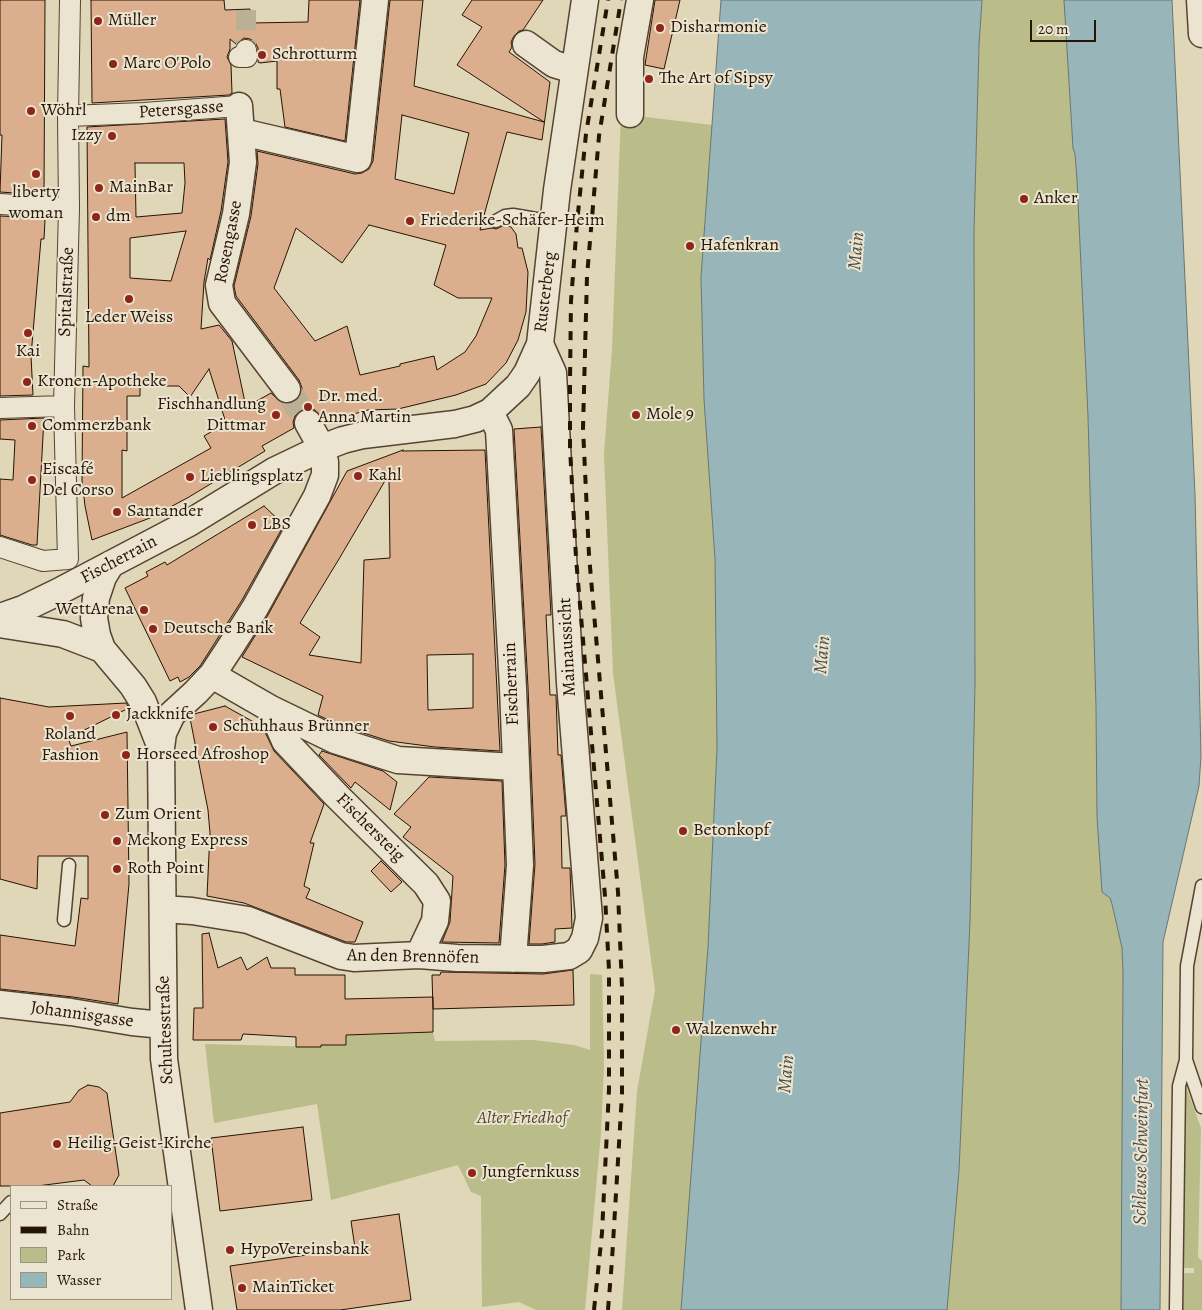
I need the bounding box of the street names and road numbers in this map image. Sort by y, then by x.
street label: Petersgasse [138,96,224,124]
street label: Rosengasse [210,199,248,285]
street label: Spitalstraße [55,247,79,337]
street label: Rusterberg [530,250,562,334]
street label: Fischerrain [77,531,161,589]
street label: Mainaussicht [555,597,581,697]
street label: Fischerrain [500,642,524,726]
street label: Fischersteig [331,789,409,867]
street label: An den Brennöfen [347,945,479,969]
street label: Schultesstraße [153,975,179,1085]
street label: Johannisgasse [29,997,135,1033]

